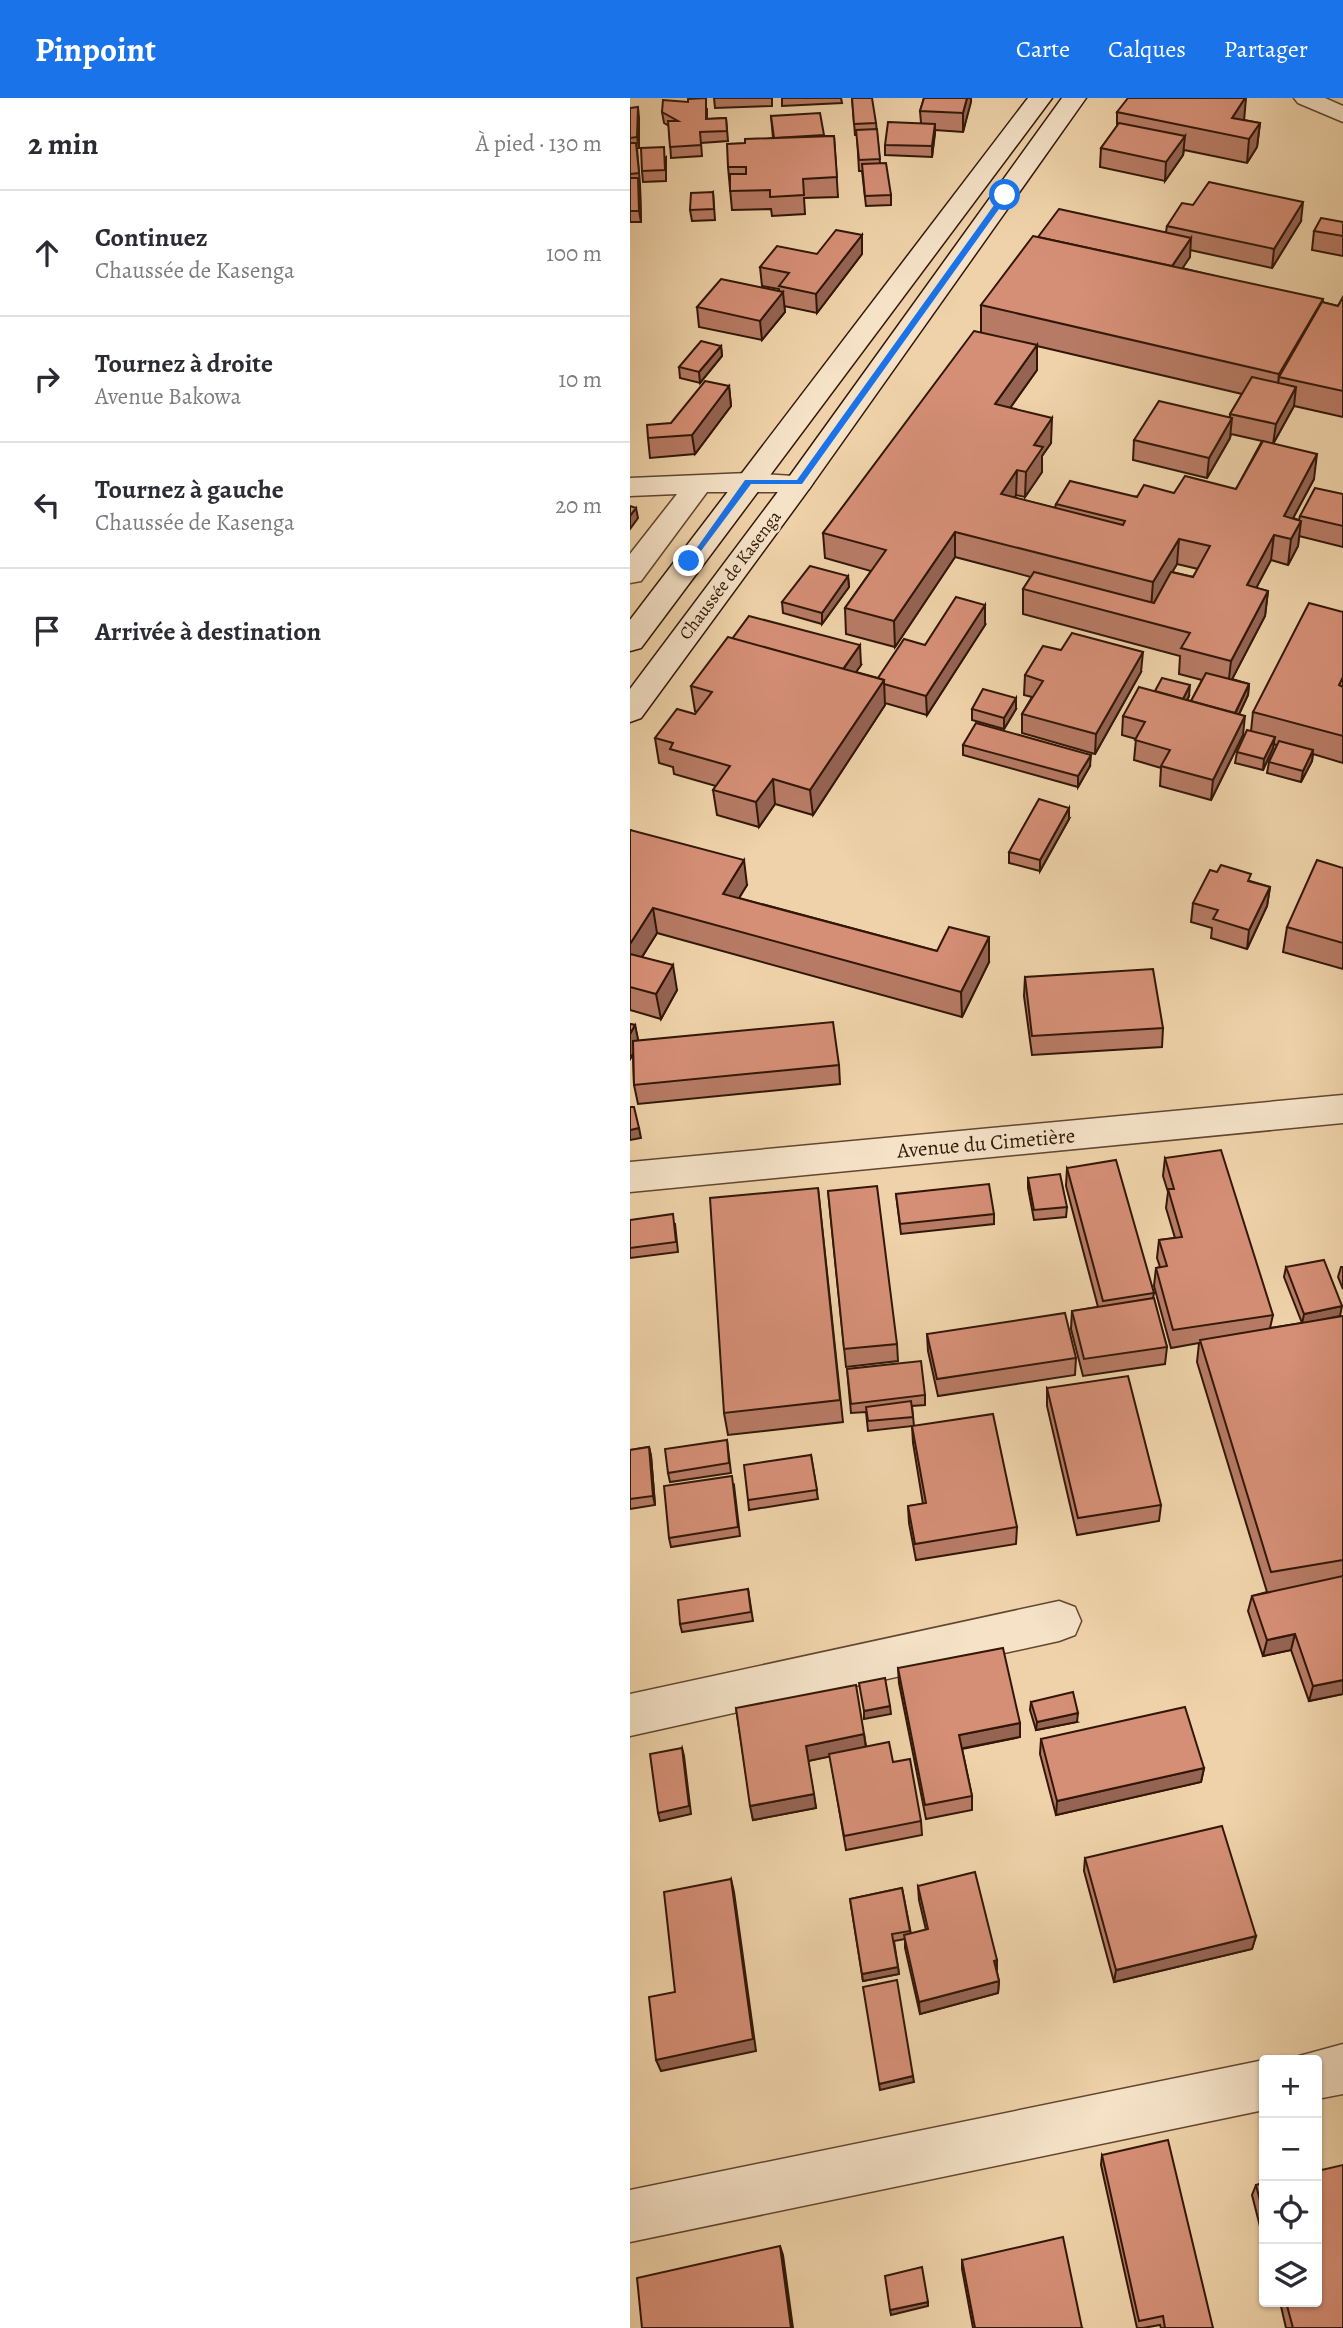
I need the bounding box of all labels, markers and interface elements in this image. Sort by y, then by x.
text: Pinpoint [35,27,156,72]
text: Carte [1016,33,1070,65]
text: Calques [1108,33,1186,65]
text: Partager [1224,33,1308,65]
text: 2 min [28,124,98,164]
text: À pied · 130 m [476,128,602,159]
route start [989,179,1020,210]
text: Continuez [95,220,208,255]
icon: ahead [28,234,66,272]
text: 100 m [546,238,602,269]
text: Chaussée de Kasenga [95,255,295,286]
text: Tournez à droite [95,346,273,381]
icon: right [28,360,66,398]
text: 10 m [558,364,602,395]
text: Avenue Bakowa [95,381,241,412]
text: Tournez à gauche [95,472,284,507]
icon: left [28,486,66,524]
text: 20 m [555,490,602,521]
street label: Chaussée de Kasenga [673,505,787,645]
text: Chaussée de Kasenga [95,507,295,538]
route end [673,545,704,576]
icon: arrive [28,612,66,650]
text: Arrivée à destination [95,614,321,649]
street label: Avenue du Cimetière [895,1121,1076,1165]
map controls [1259,2055,1322,2307]
button: + [1259,2055,1322,2118]
button: − [1259,2118,1322,2181]
button: locate [1259,2181,1322,2244]
button: layers [1259,2244,1322,2307]

